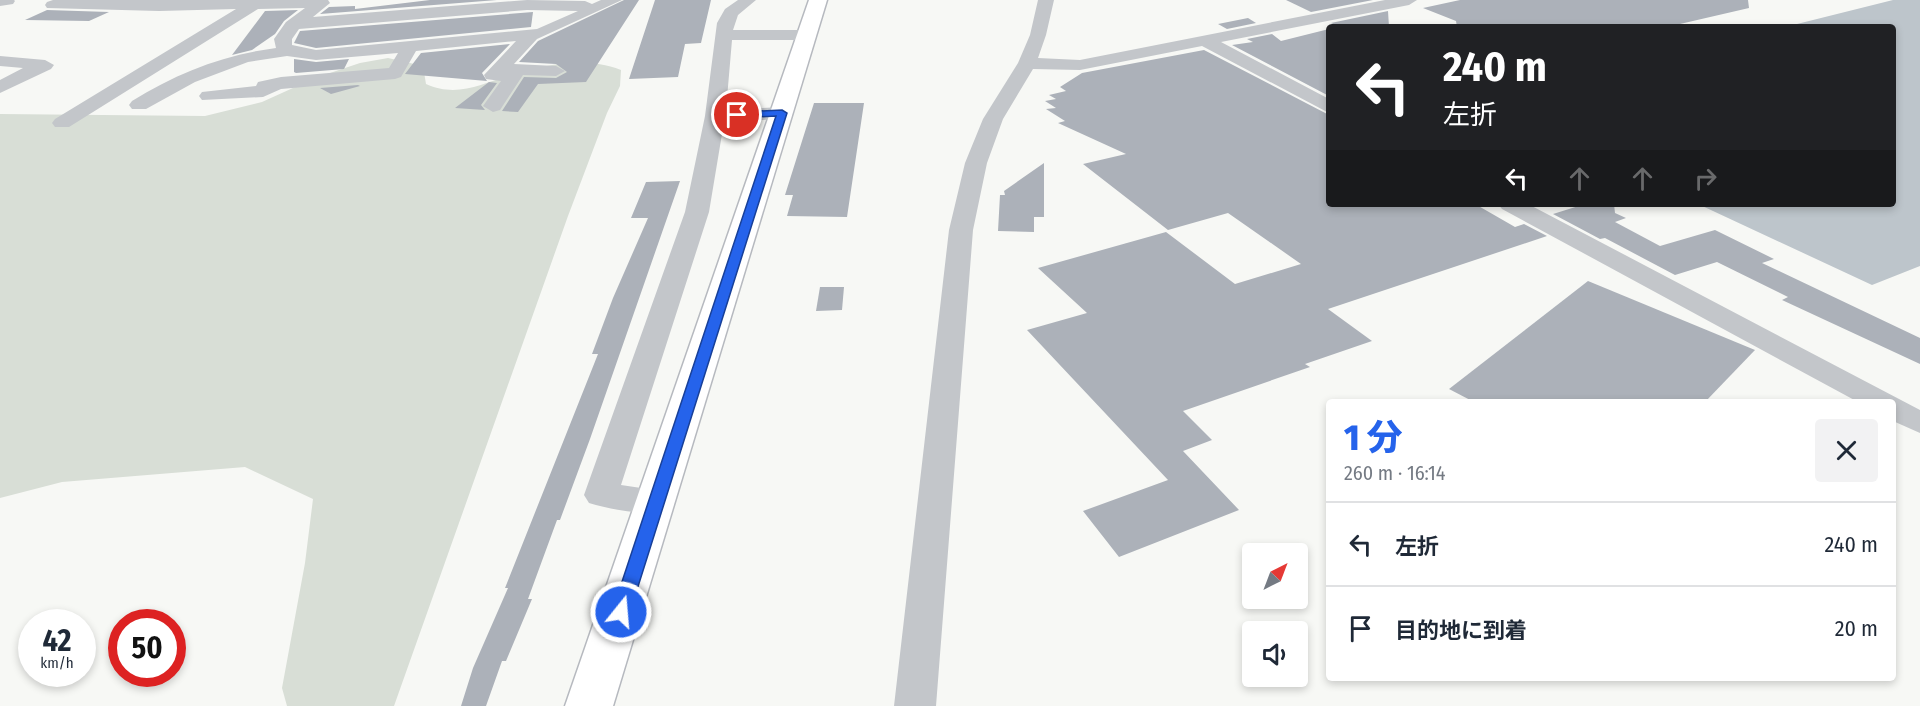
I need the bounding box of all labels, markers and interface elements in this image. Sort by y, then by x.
text: 240 m [1443,42,1547,92]
icon: left [1344,48,1422,126]
pin [711,89,762,140]
icon: arrive [720,98,753,131]
text: 左折 [1443,99,1497,131]
icon: left [1500,162,1533,195]
icon: ahead [1563,162,1596,195]
icon: ahead [1626,162,1659,195]
icon: right [1689,162,1722,195]
text: 1 分 [1344,416,1403,460]
button: close [1815,419,1878,482]
text: 260 m · 16:14 [1344,461,1446,485]
icon: left [1344,528,1377,561]
text: 240 m [1825,531,1878,558]
text: 左折 [1395,533,1439,560]
north arrow [1242,543,1308,609]
map controls [1242,543,1308,687]
position arrow [589,580,653,644]
speed limit sign: 50 [108,609,186,687]
icon: arrive [1344,612,1377,645]
text: 20 m [1835,615,1878,642]
text: 目的地に到着 [1395,617,1527,644]
button: sound [1242,621,1308,687]
text: 42 [43,623,71,659]
text: km/h [40,654,74,672]

